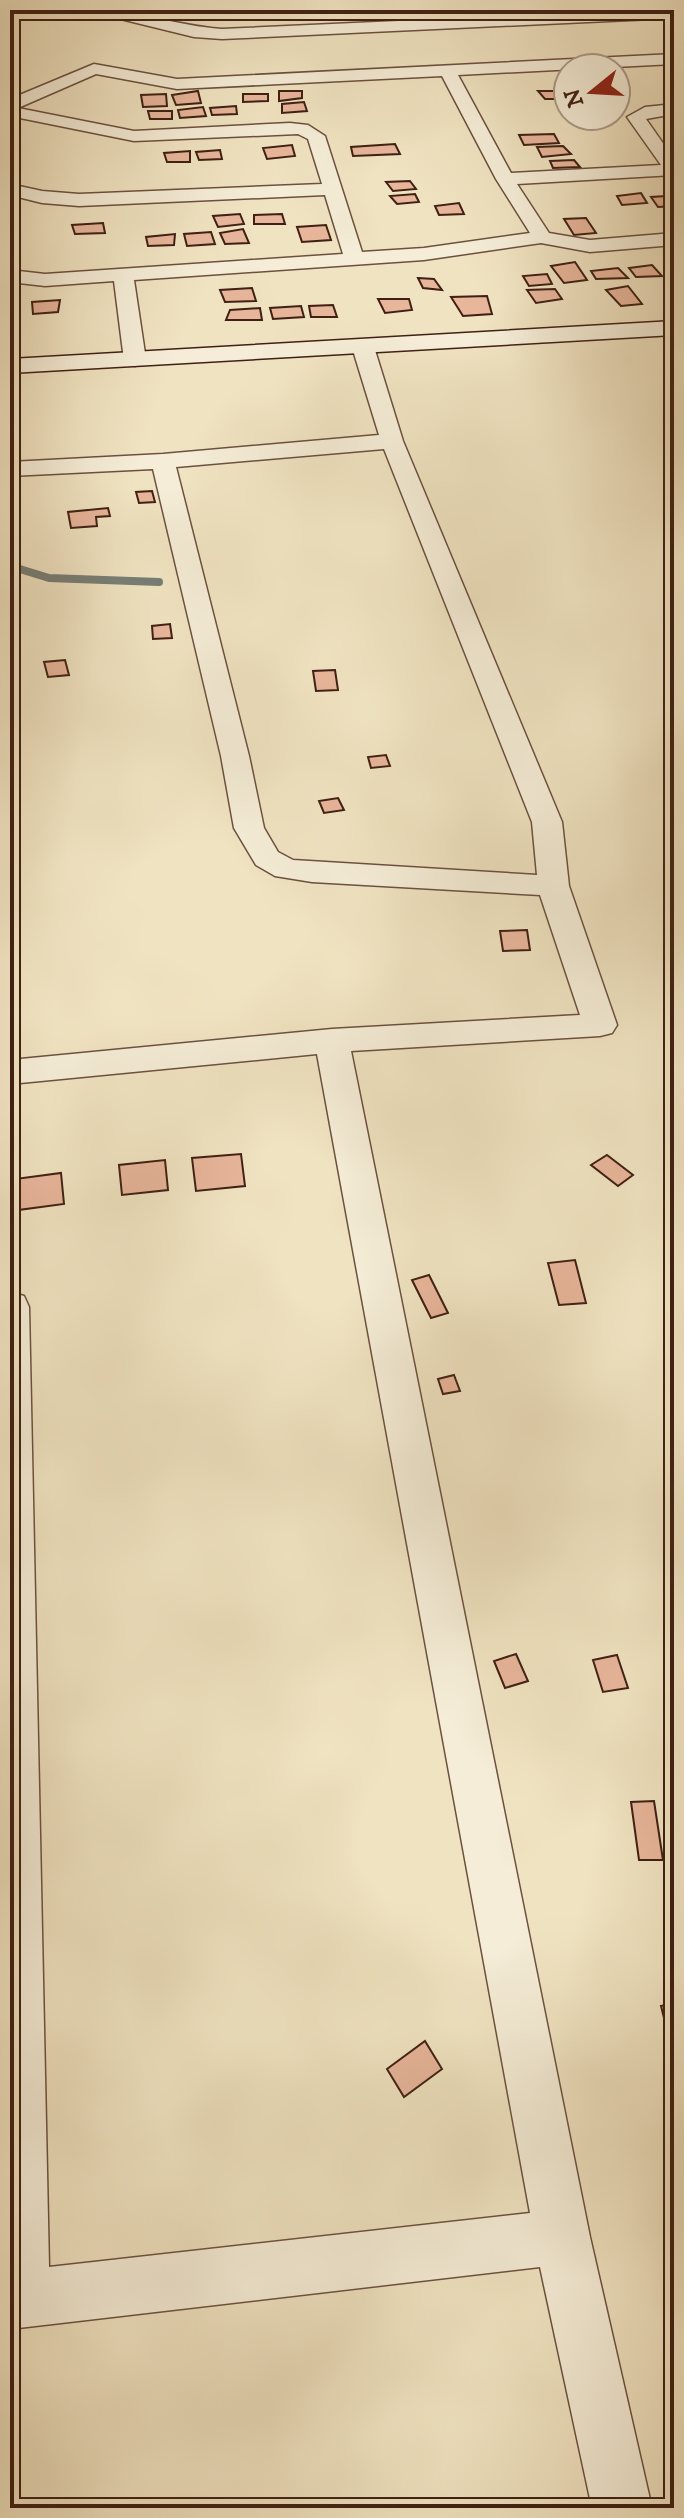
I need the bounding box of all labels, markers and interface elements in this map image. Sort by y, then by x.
north arrow [552,52,632,132]
text: N [559,85,590,110]

